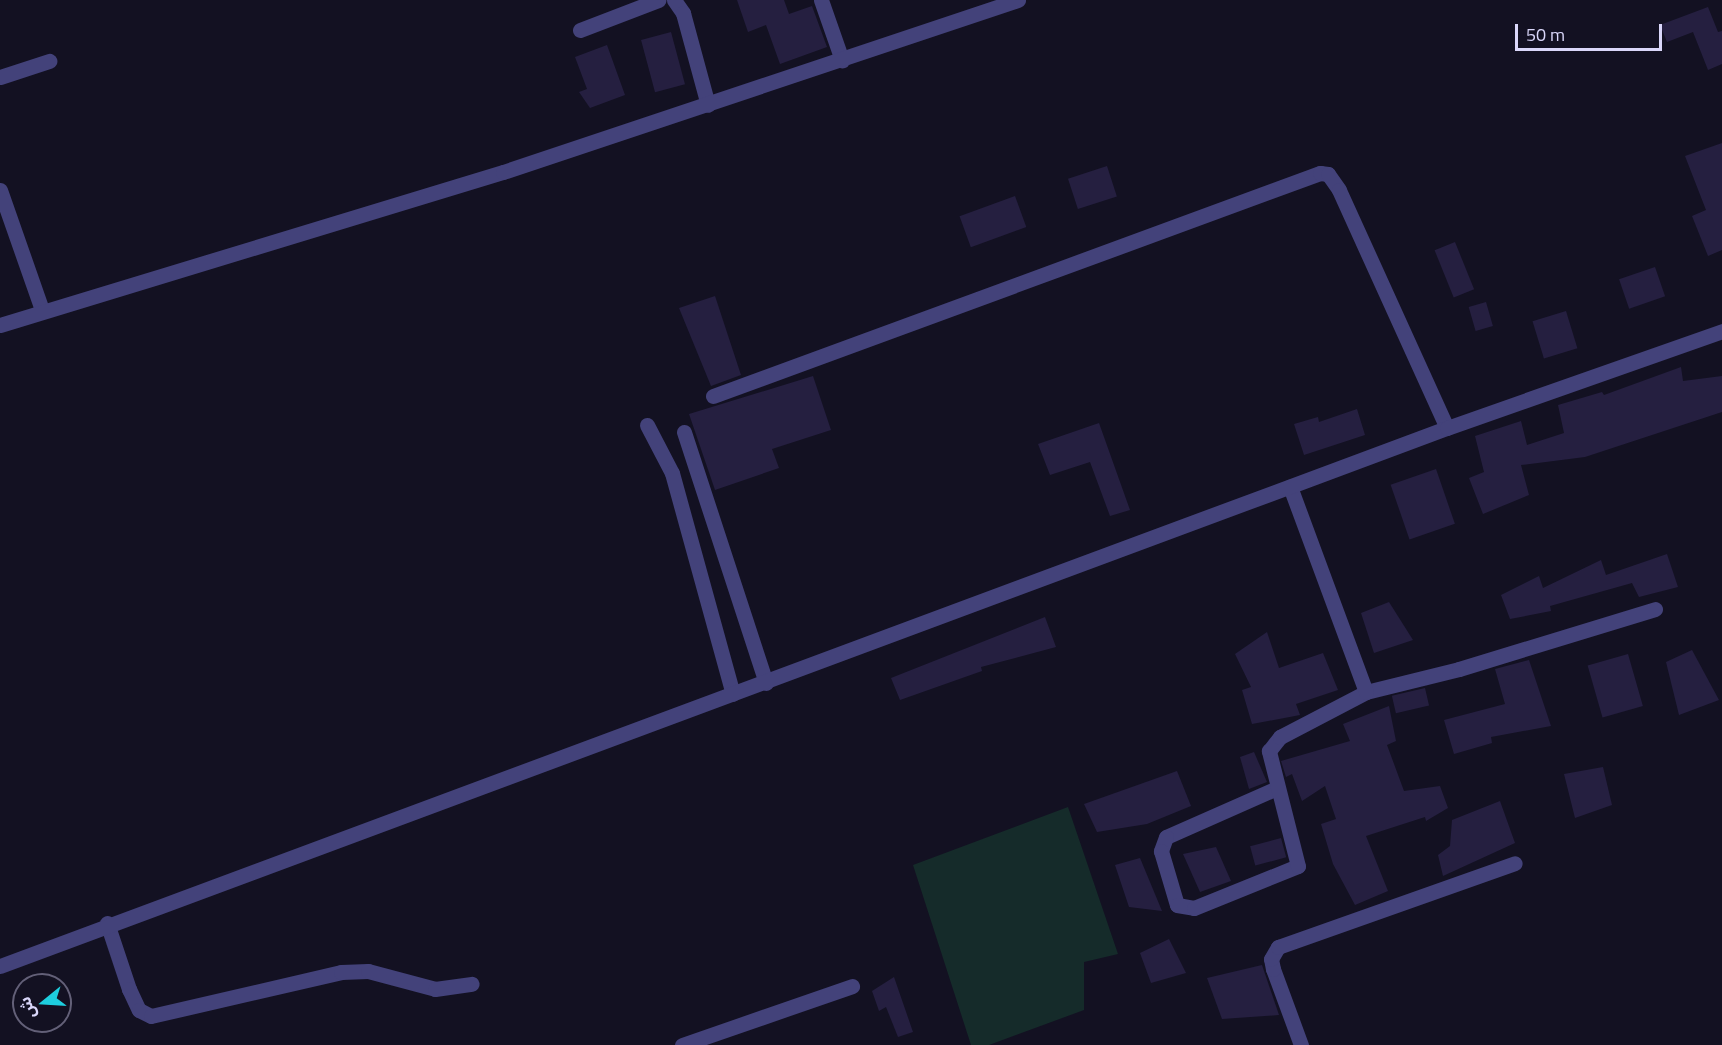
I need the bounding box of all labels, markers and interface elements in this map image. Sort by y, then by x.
scale bar [1518,12,1665,50]
text: 50 m [1526,21,1565,48]
north arrow [12,973,72,1033]
text: ش [12,994,42,1022]

